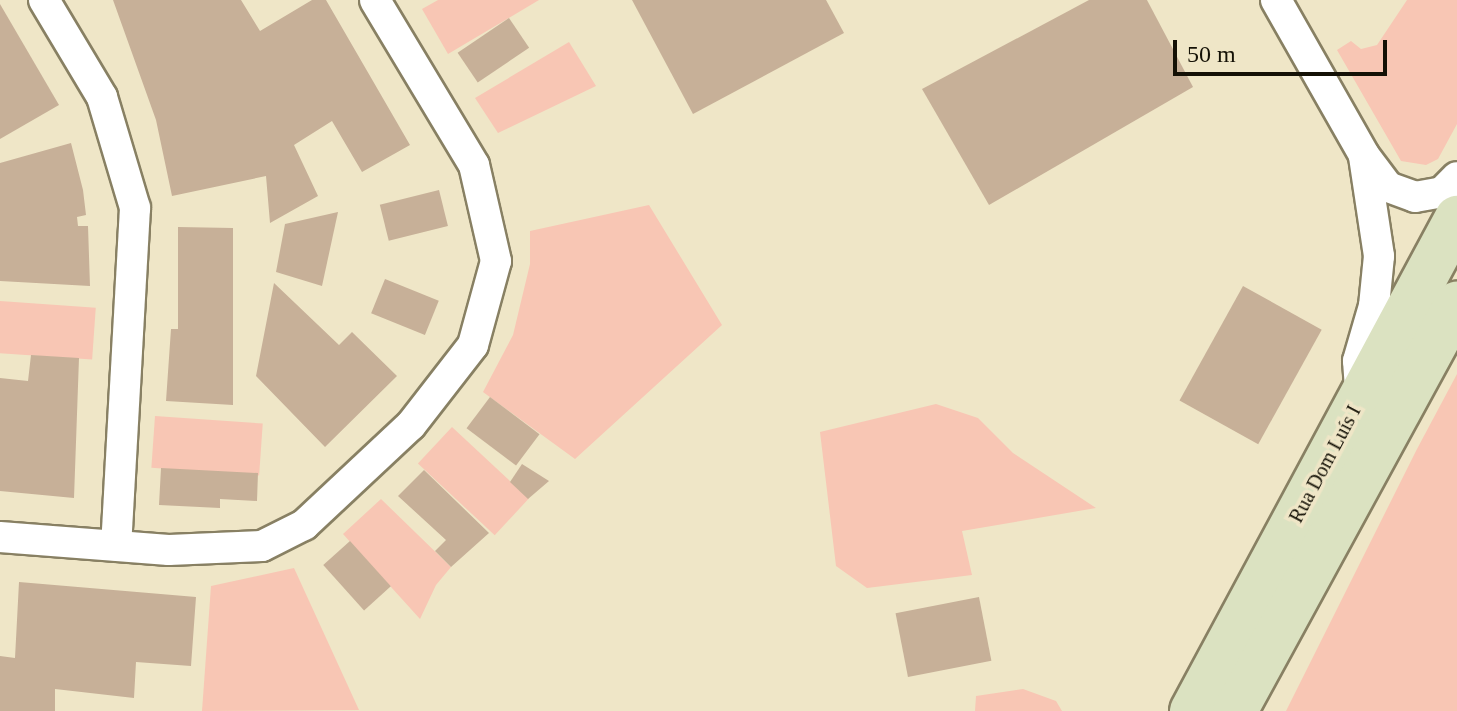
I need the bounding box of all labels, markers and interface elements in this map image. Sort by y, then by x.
scale bar [1177,24,1391,74]
text: 50 m [1187,41,1236,67]
street label: Rua Dom Luís I [1284,401,1366,527]

